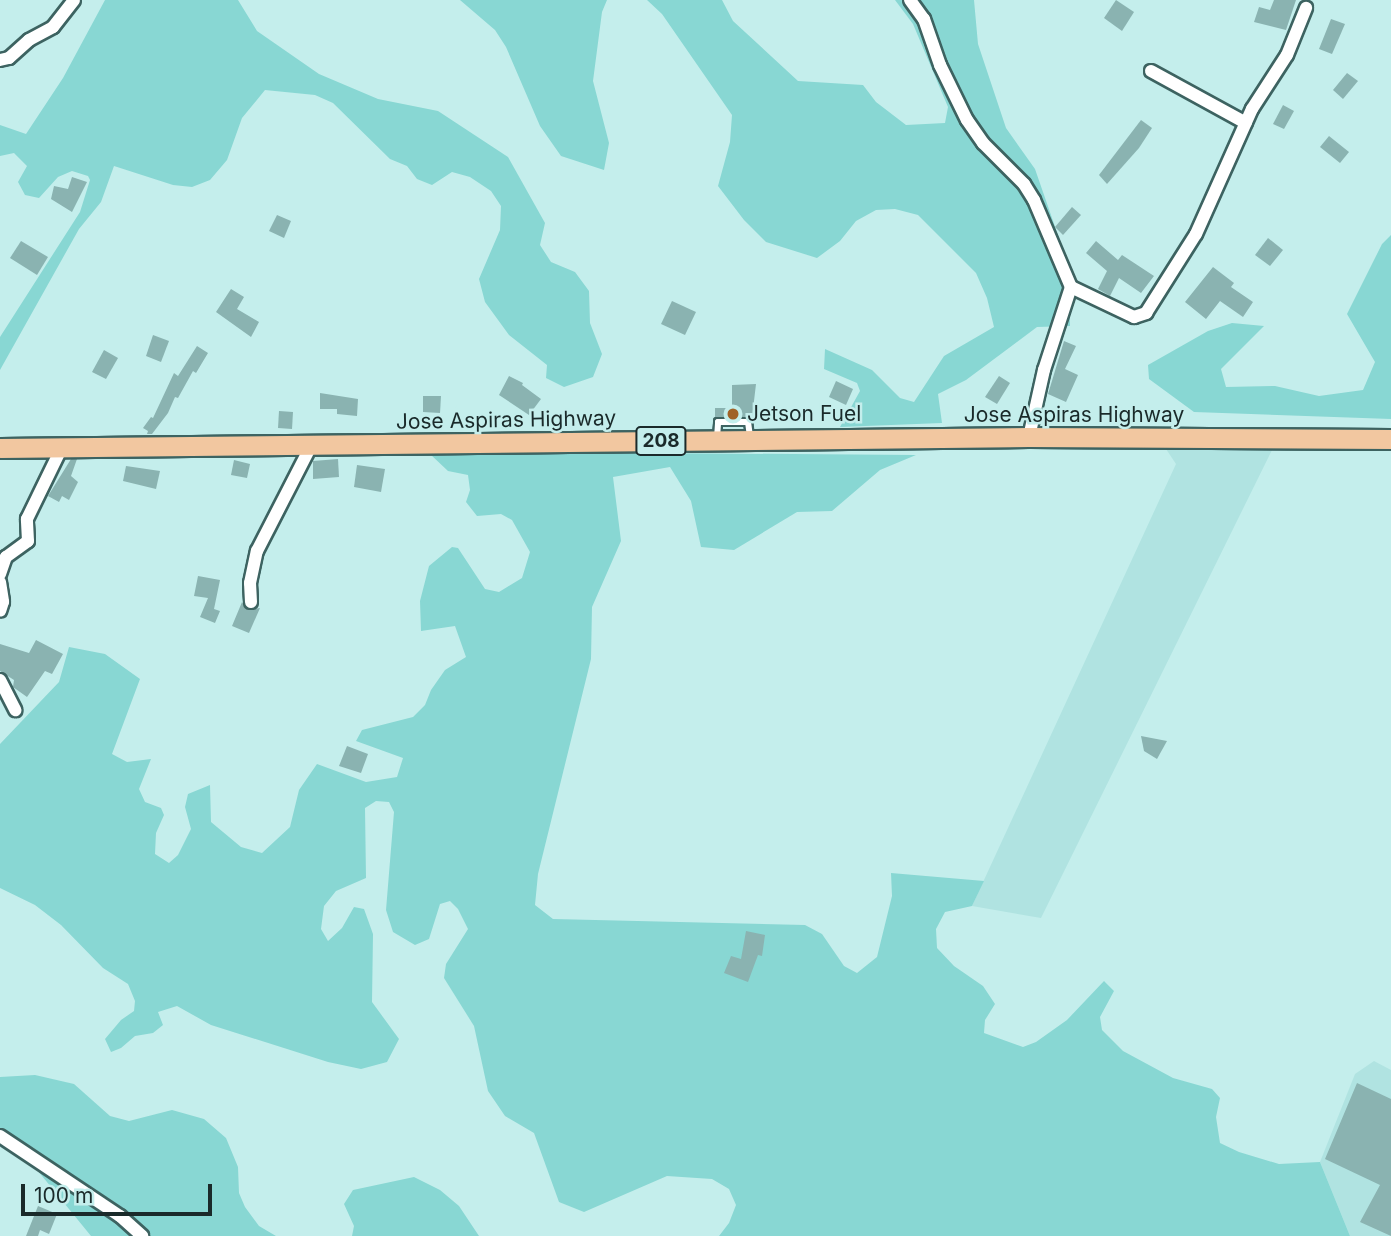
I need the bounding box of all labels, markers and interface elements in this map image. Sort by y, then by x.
place label: Jetson Fuel [747,401,861,427]
street label: Jose Aspiras Highway [964,402,1184,428]
street label: Jose Aspiras Highway [396,405,616,435]
marker: Jetson Fuel [725,406,741,422]
road number: 208 [635,426,687,456]
scale bar [24,1170,215,1214]
text: 100 m [34,1183,93,1208]

